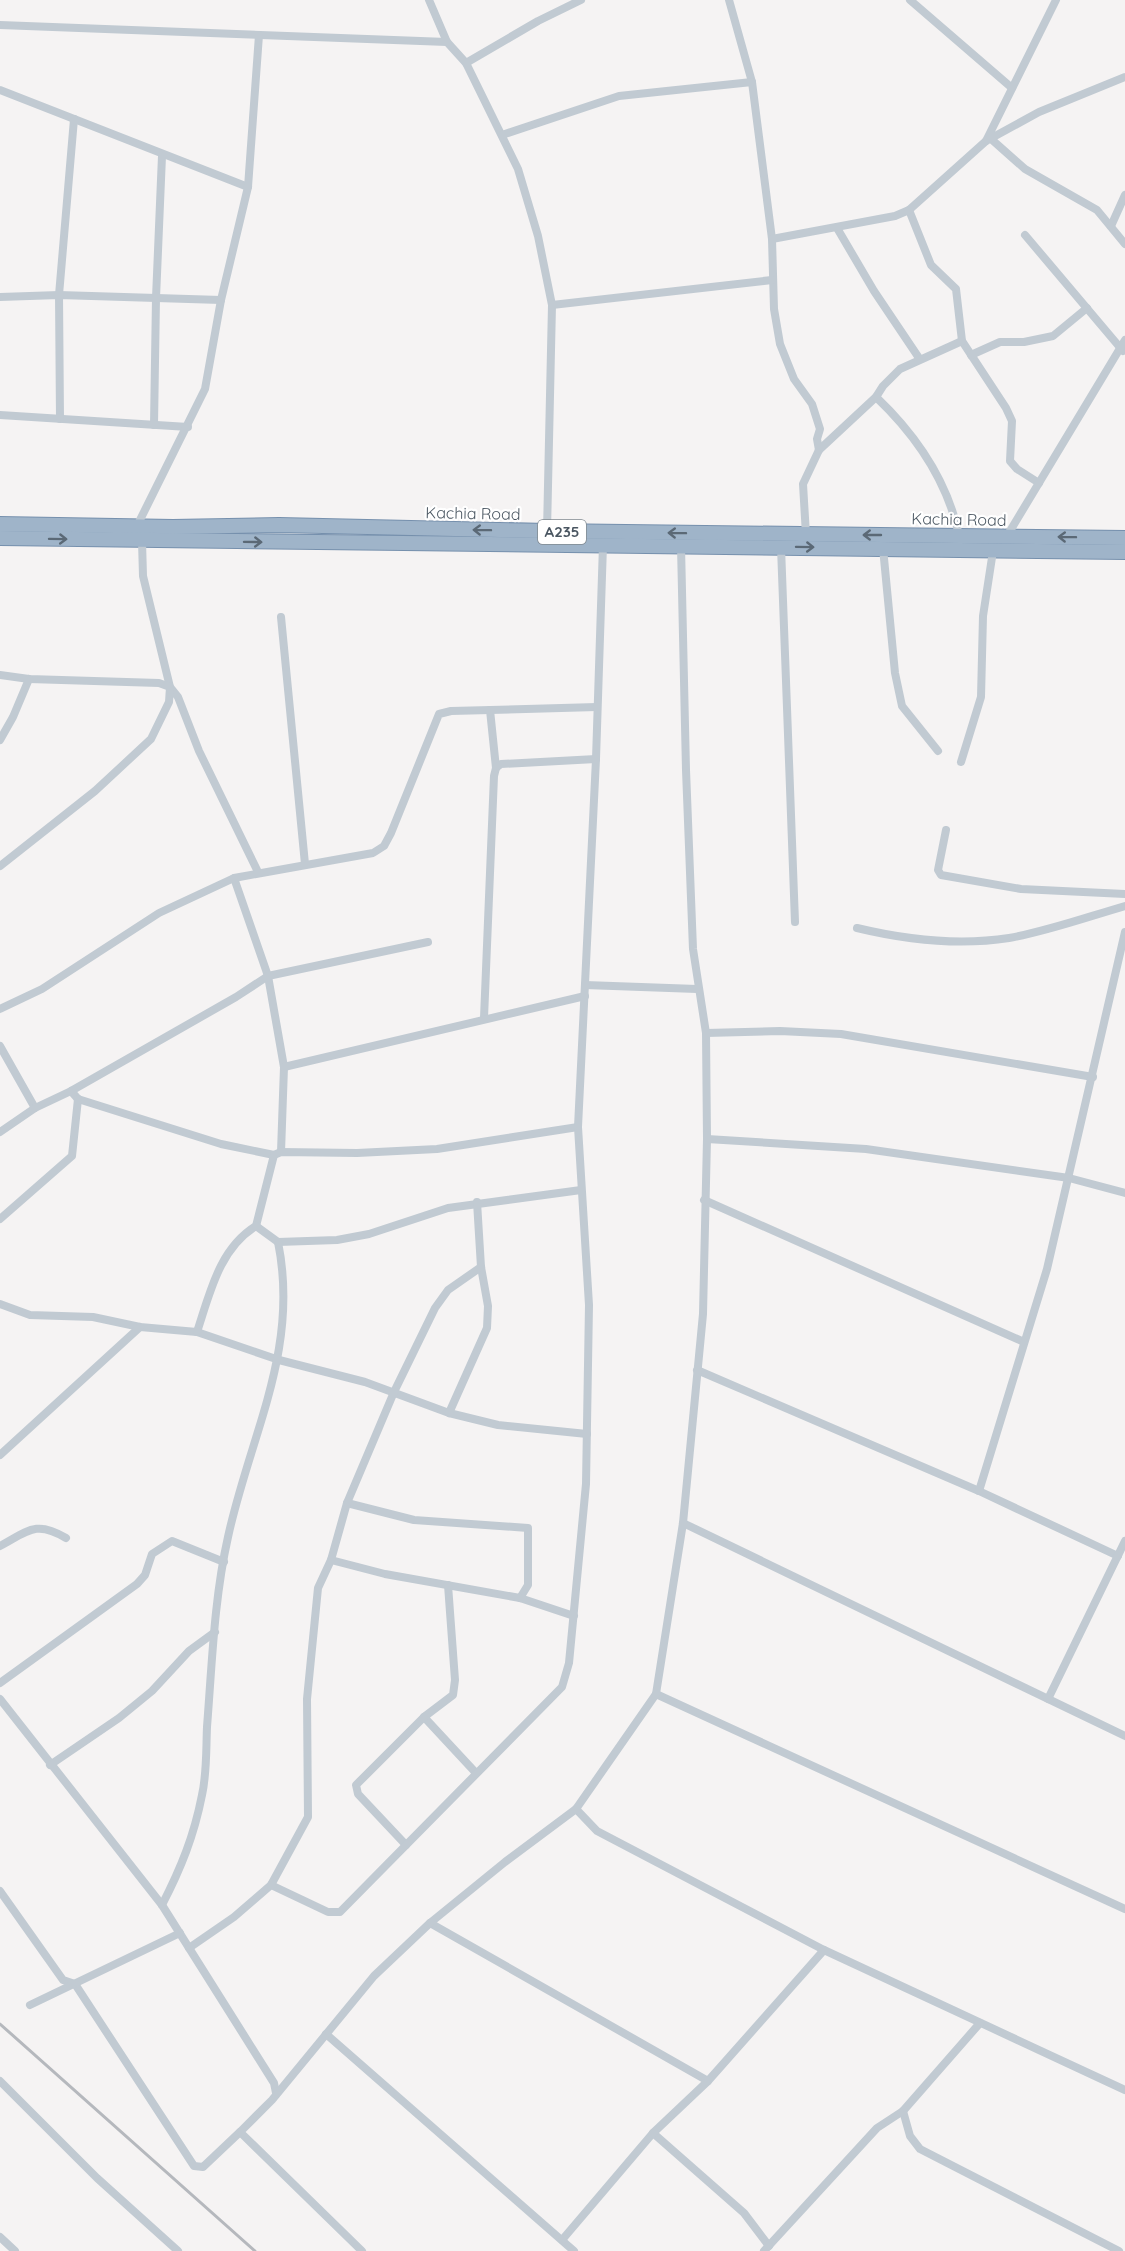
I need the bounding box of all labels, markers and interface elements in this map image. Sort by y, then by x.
street label: Kachia Road [425,502,521,524]
street label: Kachia Road [911,508,1007,530]
road number: A235 [538,520,586,544]
one-way arrow [472,524,492,536]
one-way arrow [667,527,687,539]
one-way arrow [862,529,882,541]
one-way arrow [1057,531,1077,543]
one-way arrow [48,533,68,545]
one-way arrow [243,536,263,548]
one-way arrow [795,542,815,553]

